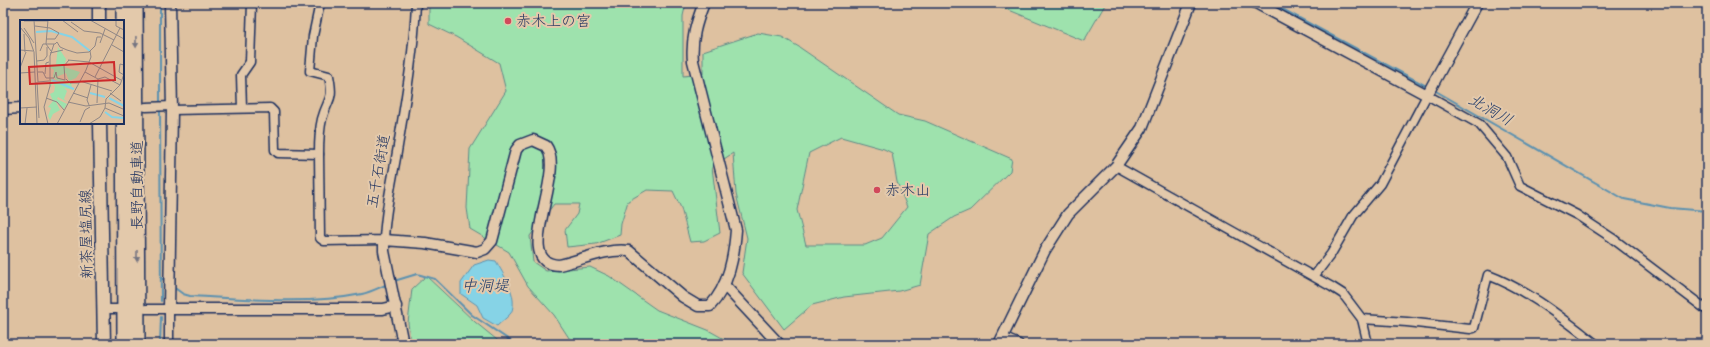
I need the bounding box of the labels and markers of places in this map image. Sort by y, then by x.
place label: 赤木上の宮 [516,12,591,32]
marker: 赤木上の宮 [503,16,513,26]
place label: 赤木山 [885,181,930,201]
marker: 赤木山 [872,185,882,195]

